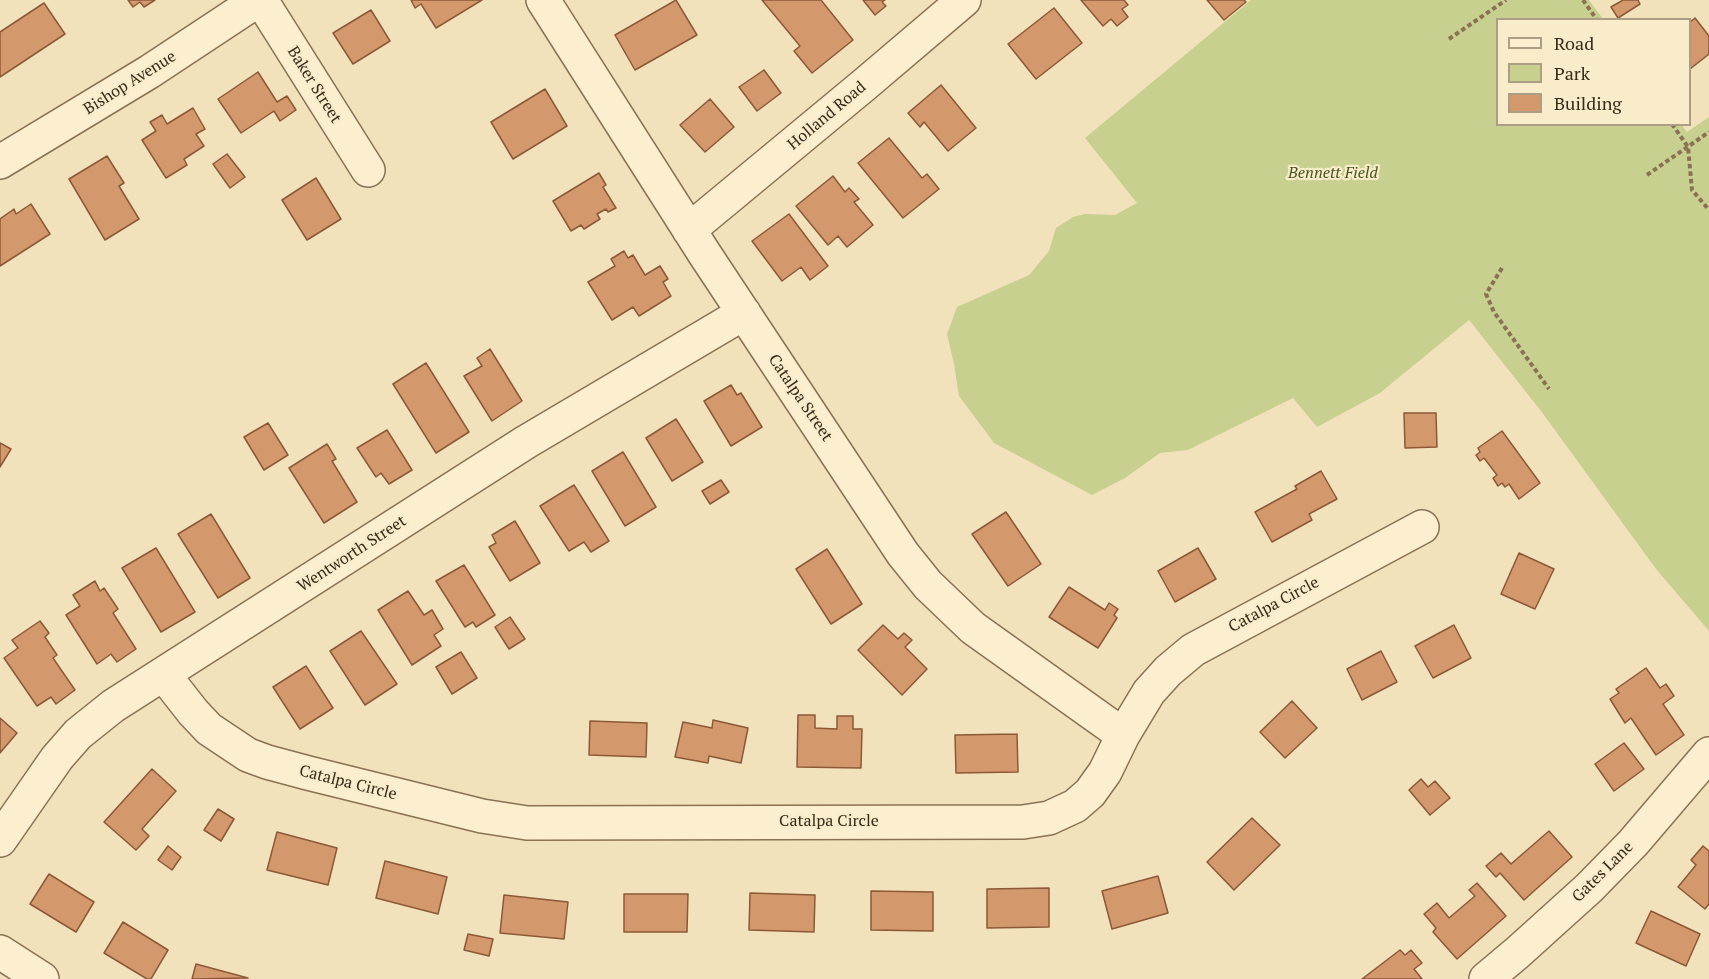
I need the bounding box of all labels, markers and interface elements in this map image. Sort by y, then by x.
legend [1496,18,1691,126]
text: Road [1554,31,1594,55]
street label: Baker Street [283,43,345,127]
street label: Bishop Avenue [80,47,180,119]
text: Park [1554,61,1590,85]
street label: Holland Road [784,78,870,154]
text: Building [1554,91,1622,115]
park label: Bennett Field [1288,163,1378,183]
street label: Catalpa Street [764,351,836,445]
street label: Wentworth Street [294,512,410,596]
street label: Catalpa Circle [1225,573,1323,637]
street label: Catalpa Circle [297,762,399,804]
street label: Catalpa Circle [779,811,879,831]
street label: Gates Lane [1569,838,1637,906]

